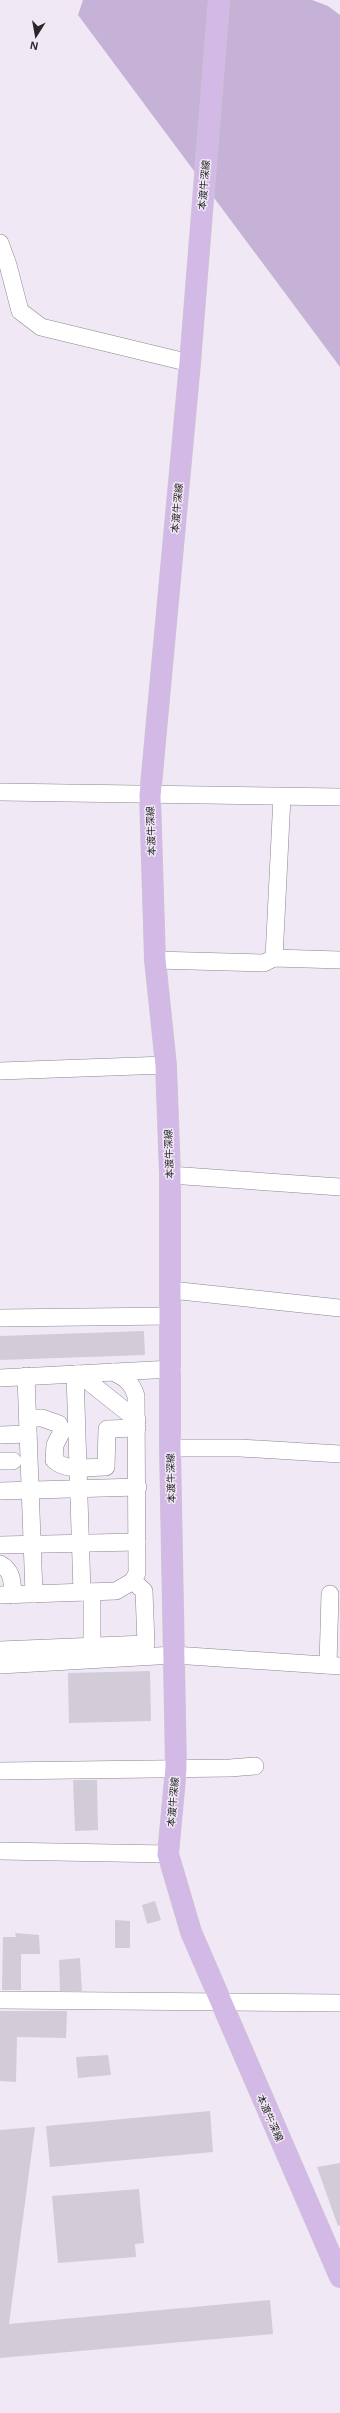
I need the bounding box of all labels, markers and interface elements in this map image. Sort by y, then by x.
north arrow [16,16,56,56]
text: N [29,39,39,52]
street label: 本渡牛深線 [196,160,212,210]
street label: 本渡牛深線 [169,483,185,533]
street label: 本渡牛深線 [145,806,157,856]
street label: 本渡牛深線 [163,1129,175,1179]
street label: 本渡牛深線 [165,1453,177,1503]
street label: 本渡牛深線 [165,1777,181,1827]
street label: 本渡牛深線 [255,2093,285,2143]

